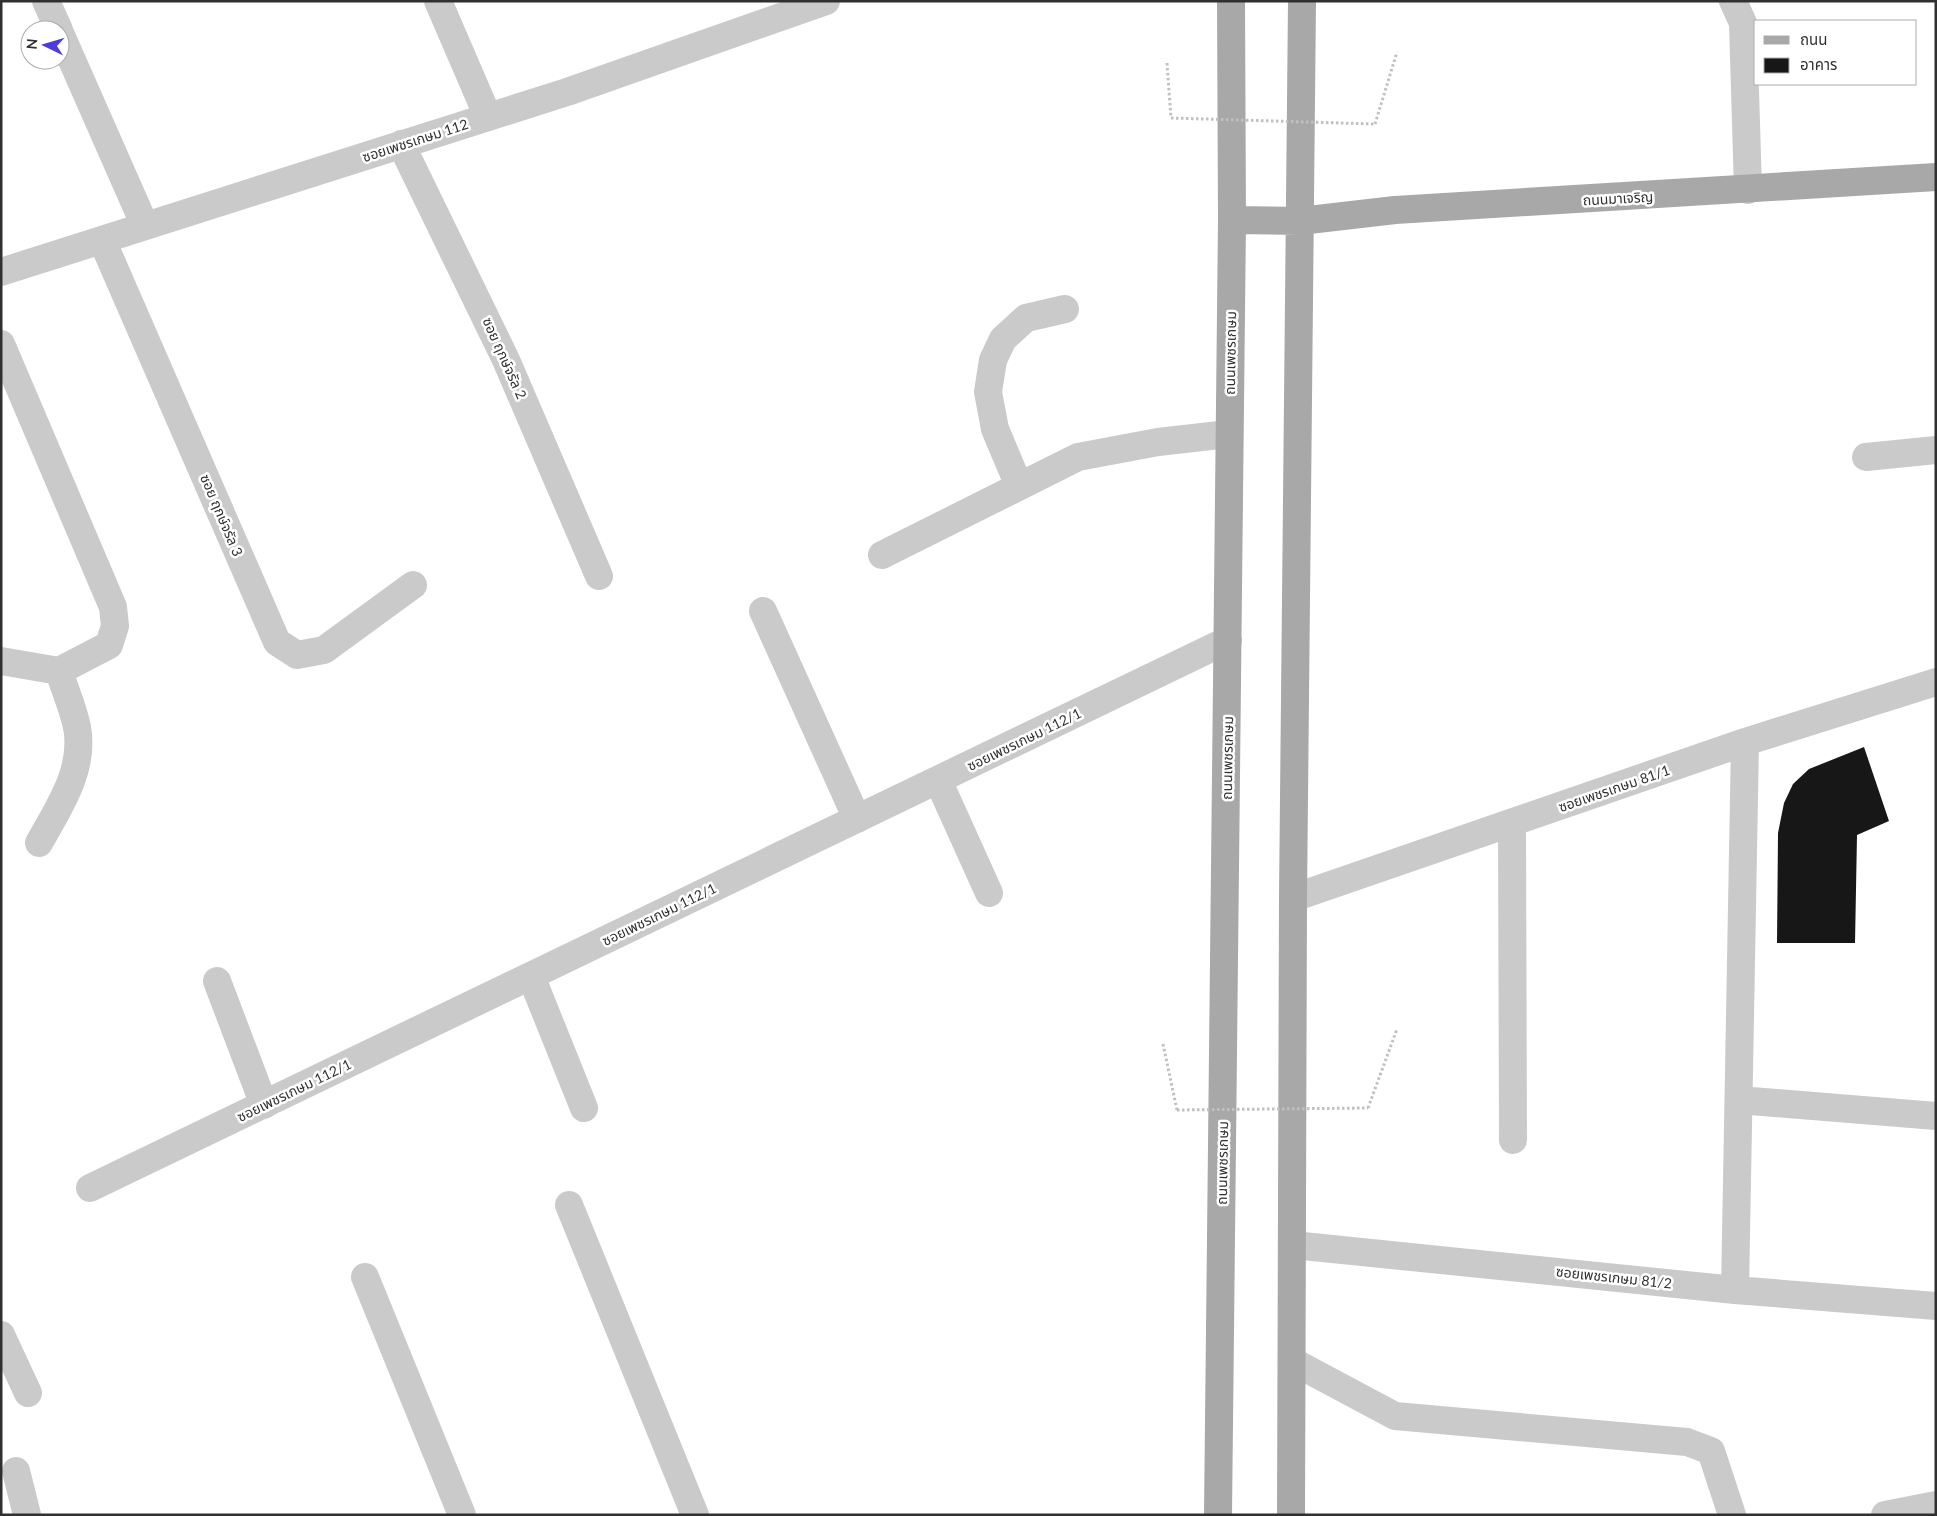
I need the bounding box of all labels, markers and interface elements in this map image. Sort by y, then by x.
north arrow [20,20,70,70]
legend [1754,20,1917,85]
text: ถนน [1800,30,1827,48]
text: N [23,38,40,50]
text: อาคาร [1800,55,1837,73]
street label: ซอยเพชรเกษม 112 [360,115,470,165]
street label: ถนนมาเจริญ [1582,188,1654,208]
street label: ถนนเพชรเกษม [1221,311,1239,395]
street label: ซอย ฤกษ์จรัล 2 [479,315,531,401]
street label: ซอย ฤกษ์จรัล 3 [197,471,247,559]
street label: ซอยเพชรเกษม 112/1 [964,704,1084,774]
street label: ถนนเพชรเกษม [1218,716,1236,800]
street label: ซอยเพชรเกษม 81/1 [1556,761,1672,815]
street label: ซอยเพชรเกษม 112/1 [599,879,719,949]
street label: ซอยเพชรเกษม 112/1 [234,1055,354,1125]
street label: ถนนเพชรเกษม [1213,1121,1231,1205]
street label: ซอยเพชรเกษม 81/2 [1555,1262,1673,1292]

